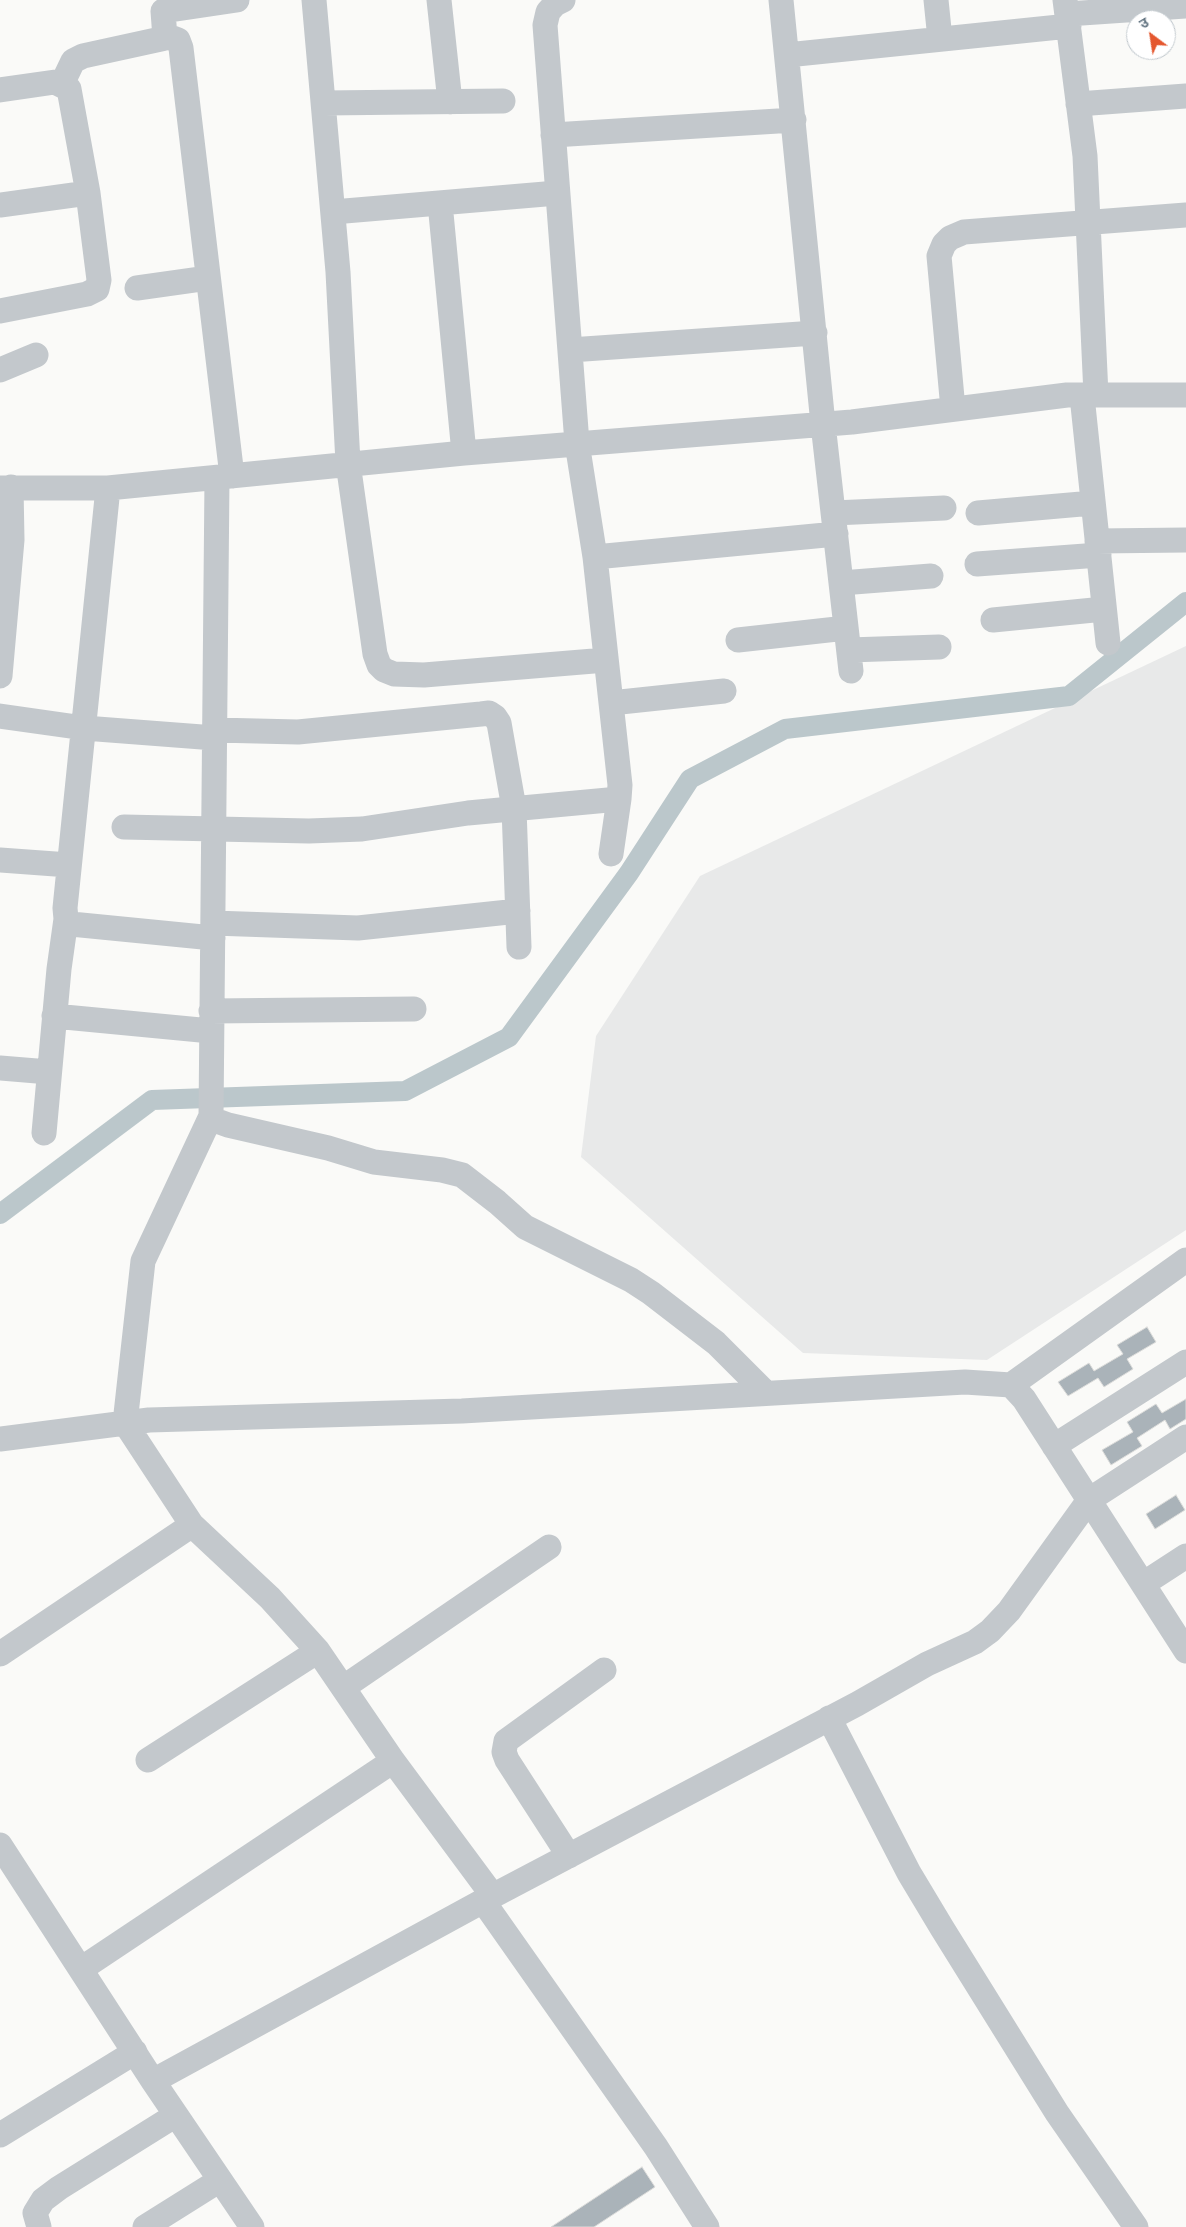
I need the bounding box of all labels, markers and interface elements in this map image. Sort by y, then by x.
north arrow [1126,10,1176,60]
text: उ [1136,13,1151,32]

